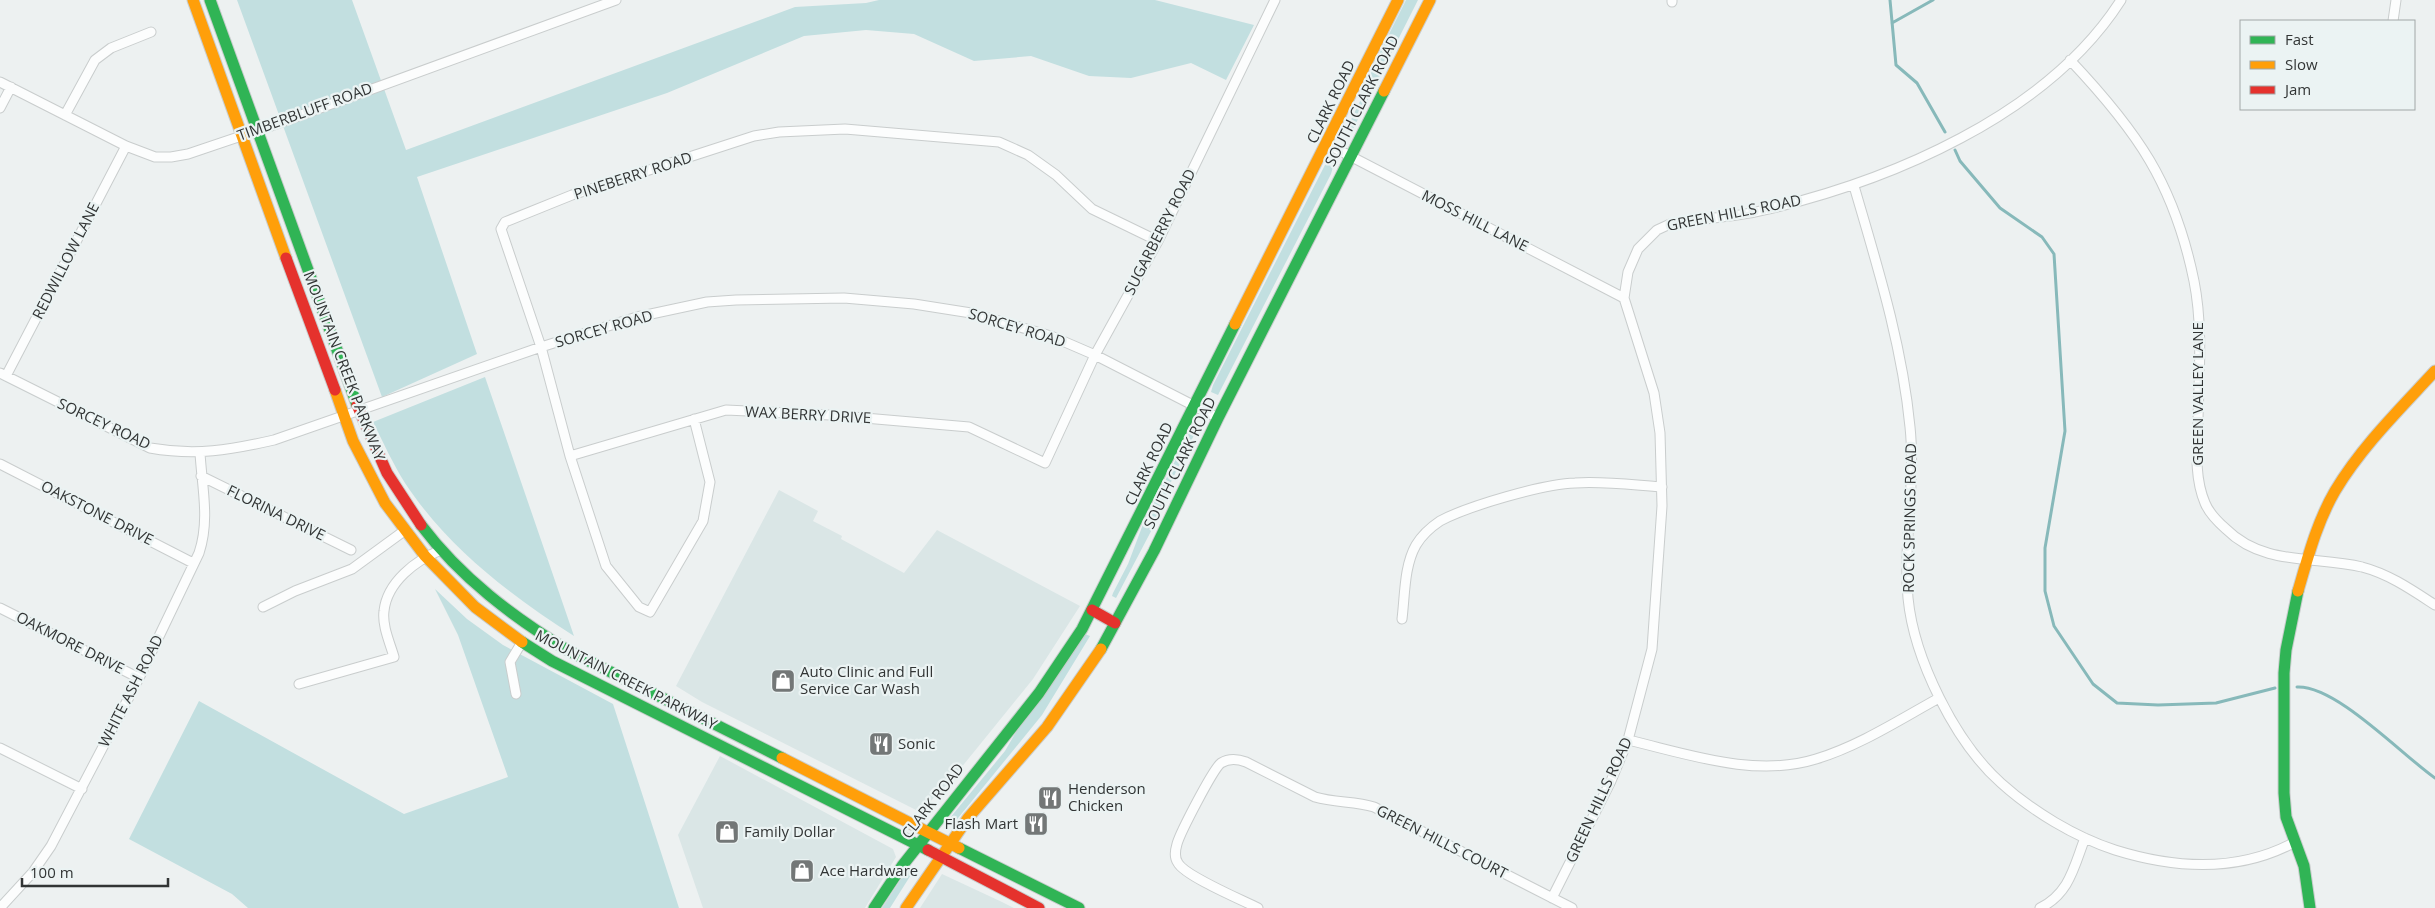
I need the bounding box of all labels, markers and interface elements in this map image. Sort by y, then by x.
legend [2240,20,2415,110]
text: Fast [2285,29,2314,49]
street label: SOUTH CLARK ROAD [1321,33,1403,169]
text: Slow [2285,54,2318,74]
street label: CLARK ROAD [1303,57,1359,147]
street label: TIMBERBLUFF ROAD [234,77,375,145]
text: Jam [2283,79,2311,99]
street label: PINEBERRY ROAD [571,147,694,204]
street label: SUGARBERRY ROAD [1119,165,1200,298]
street label: MOSS HILL LANE [1419,185,1532,256]
street label: GREEN HILLS ROAD [1665,189,1803,235]
street label: REDWILLOW LANE [27,199,103,322]
street label: MOUNTAIN CREEK PARKWAY [299,268,391,464]
street label: SORCEY ROAD [966,303,1068,351]
street label: SORCEY ROAD [553,305,655,352]
street label: GREEN VALLEY LANE [2187,322,2207,466]
street label: SORCEY ROAD [55,393,154,453]
street label: SOUTH CLARK ROAD [1140,394,1220,532]
street label: WAX BERRY DRIVE [744,401,872,427]
street label: CLARK ROAD [1121,419,1177,509]
street label: ROCK SPRINGS ROAD [1898,443,1920,593]
street label: OAKSTONE DRIVE [38,475,157,549]
street label: FLORINA DRIVE [224,480,329,545]
street label: OAKMORE DRIVE [13,606,128,678]
street label: MOUNTAIN CREEK PARKWAY [532,624,721,734]
street label: WHITE ASH ROAD [93,631,167,750]
place label: Auto Clinic and Full Service Car Wash [800,661,933,698]
shop icon: Auto Clinic and Full Service Car Wash [770,668,796,694]
restaurant icon: Sonic [868,731,894,757]
place label: Sonic [898,733,935,753]
street label: GREEN HILLS ROAD [1560,734,1636,866]
street label: CLARK ROAD [897,759,968,842]
place label: Henderson Chicken [1068,778,1146,815]
restaurant icon: Henderson Chicken [1037,785,1063,811]
street label: GREEN HILLS COURT [1373,799,1512,883]
restaurant icon: Flash Mart [1023,811,1049,837]
place label: Flash Mart [945,813,1018,833]
shop icon: Family Dollar [714,819,740,845]
place label: Family Dollar [744,821,835,841]
scale bar [22,856,169,888]
shop icon: Ace Hardware [789,858,815,884]
place label: Ace Hardware [820,860,918,880]
text: 100 m [30,862,74,882]

